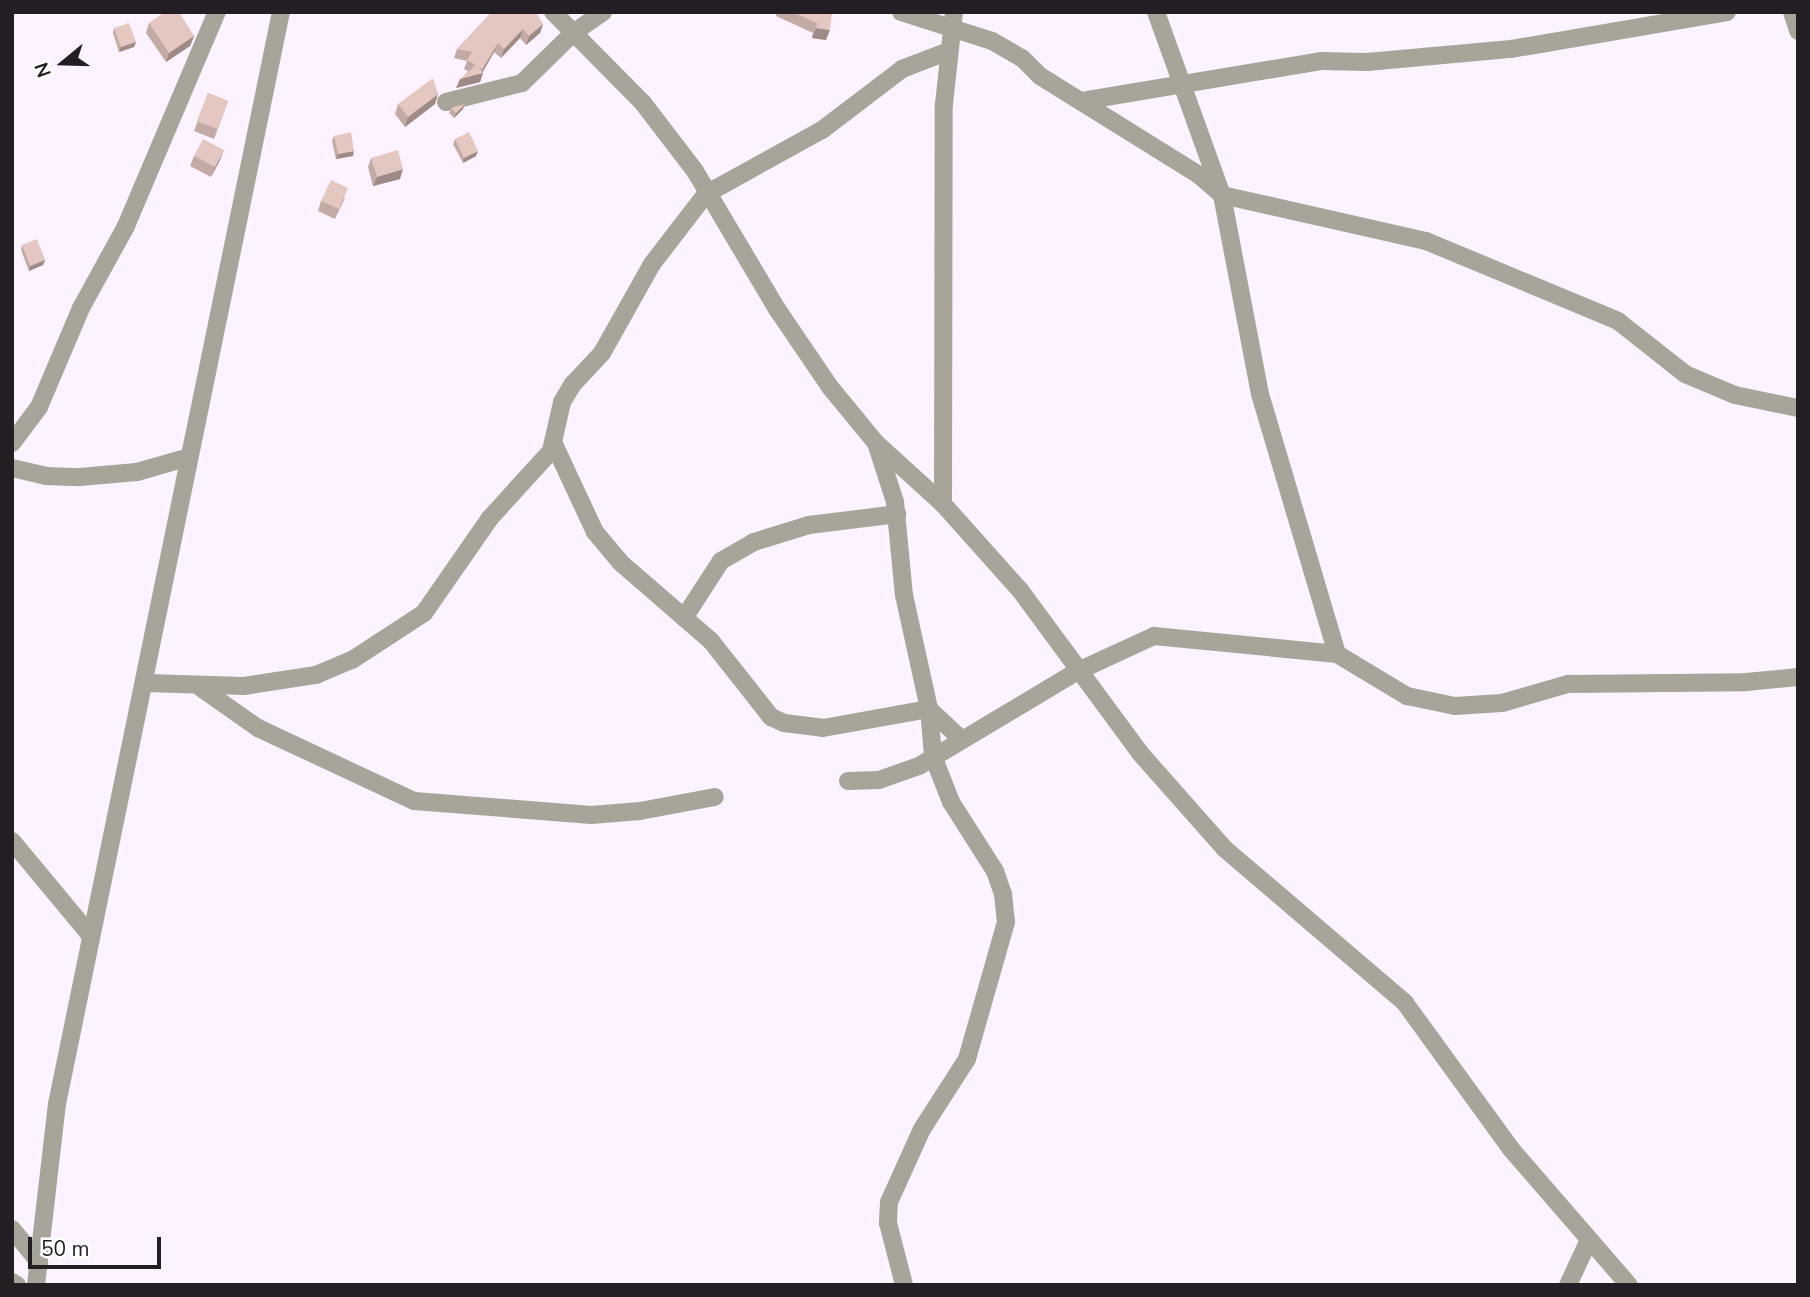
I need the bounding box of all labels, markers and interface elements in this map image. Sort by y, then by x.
north arrow [28,28,98,98]
text: N [29,59,58,81]
scale bar [32,1224,164,1268]
text: 50 m [41,1235,90,1263]

